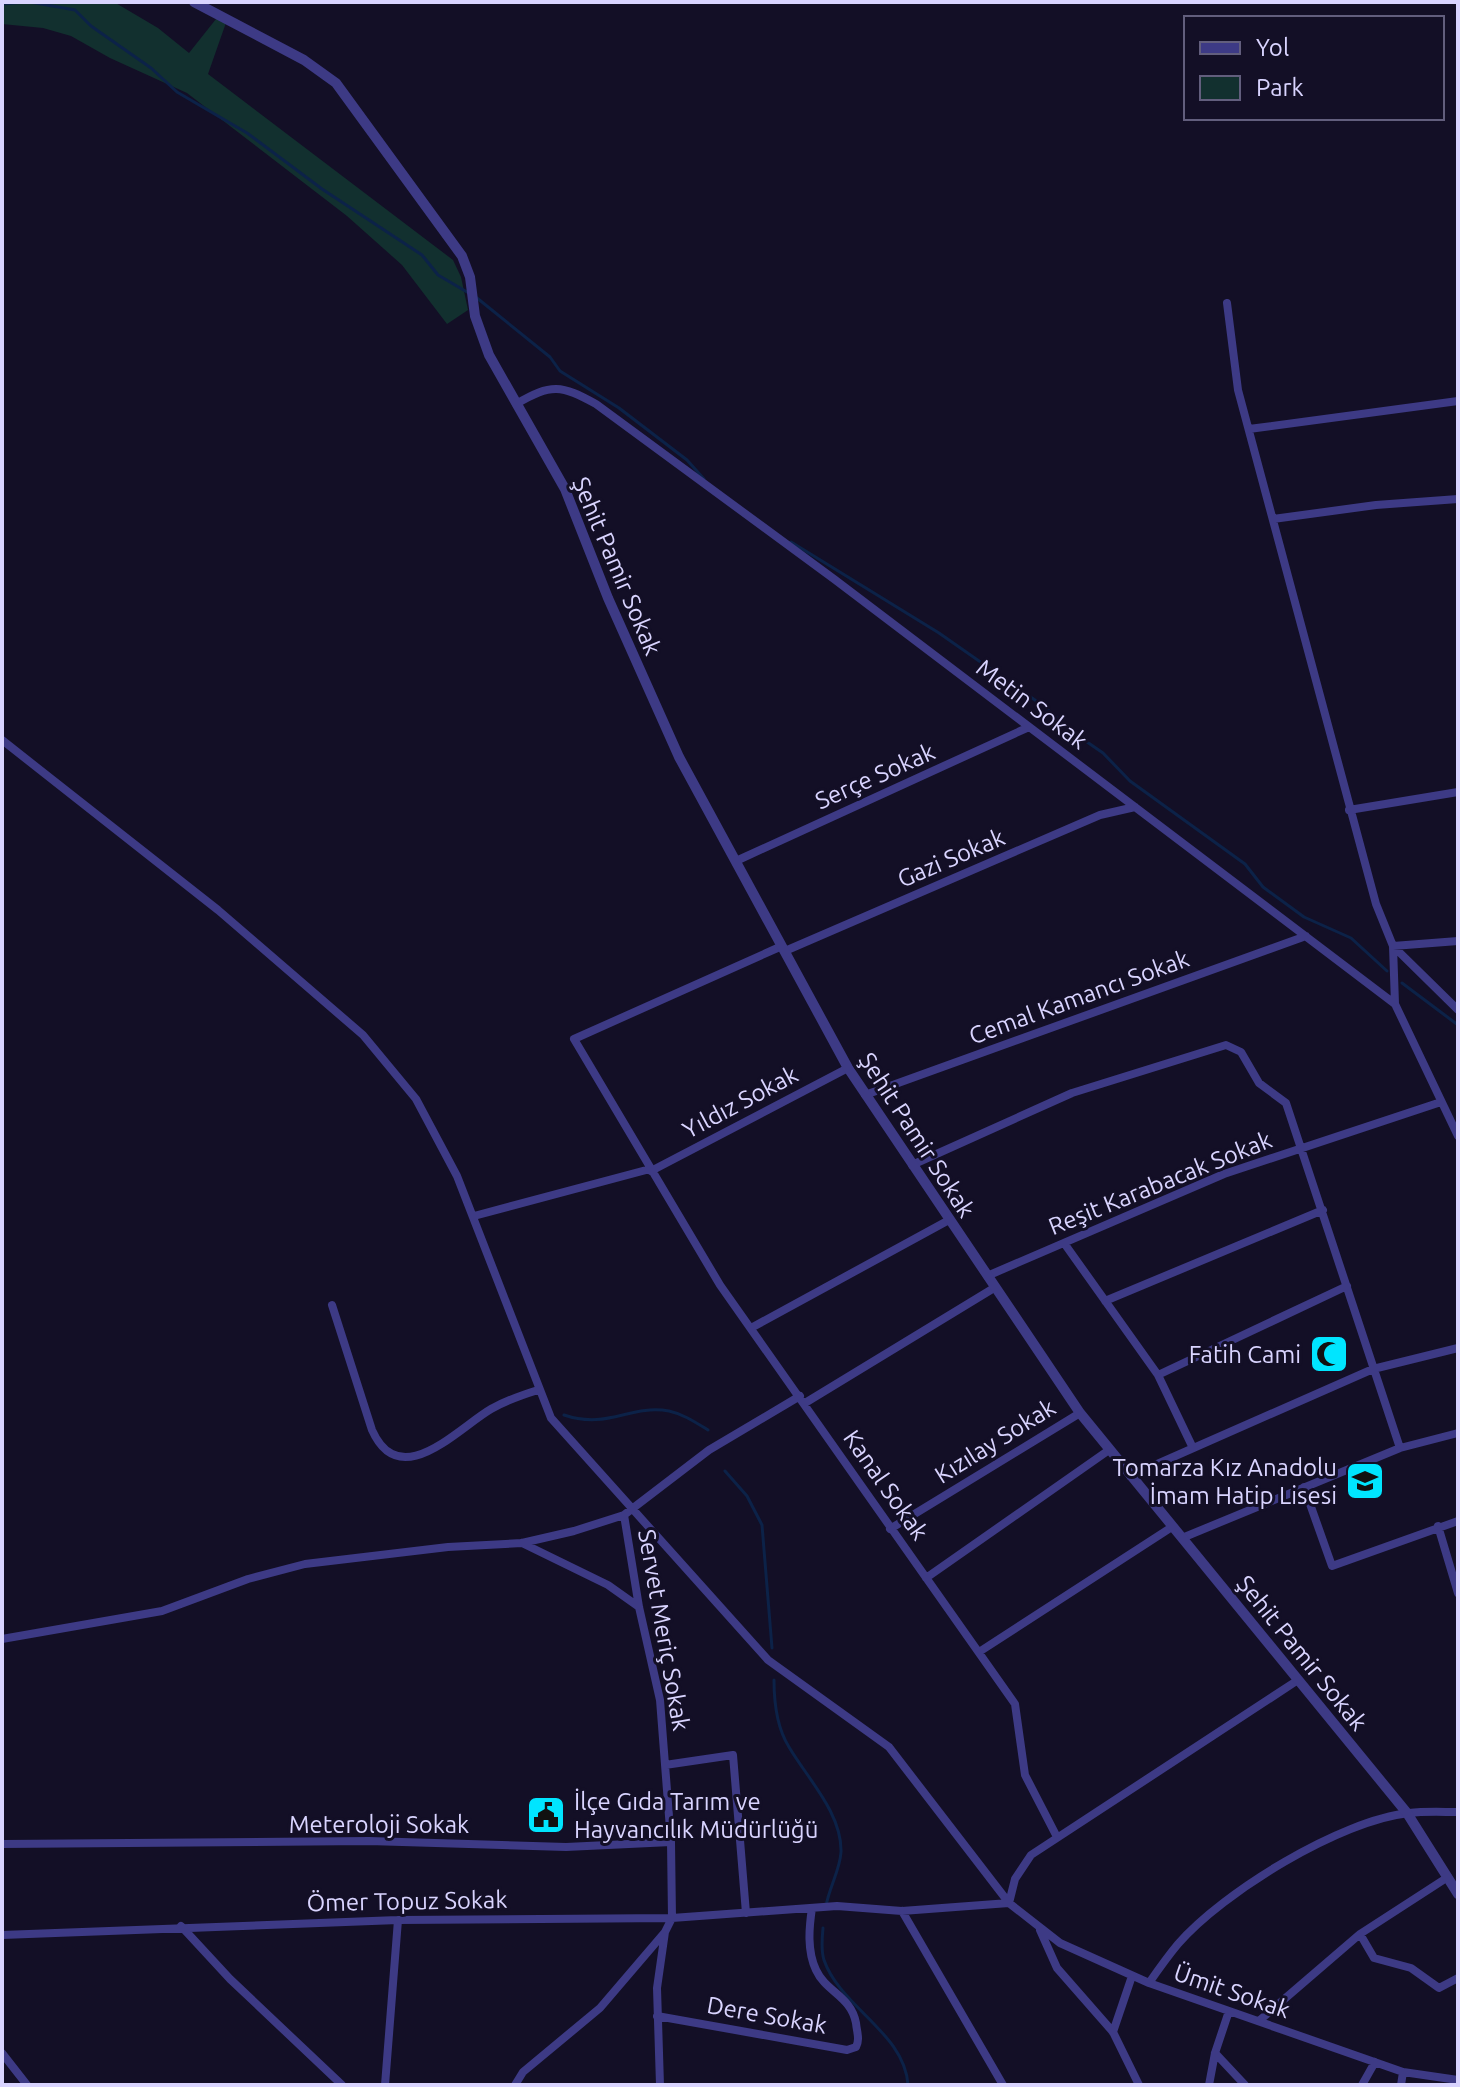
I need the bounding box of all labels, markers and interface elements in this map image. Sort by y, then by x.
legend [1184,16,1444,120]
text: Yol [1256,34,1289,61]
text: Park [1256,74,1304,101]
street label: Şehit Pamir Sokak [567,473,667,659]
street label: Metin Sokak [971,654,1093,754]
street label: Serçe Sokak [811,738,939,814]
street label: Gazi Sokak [893,823,1009,893]
street label: Cemal Kamancı Sokak [965,945,1193,1049]
street label: Şehit Pamir Sokak [854,1048,980,1222]
street label: Yıldız Sokak [678,1060,802,1144]
street label: Reşit Karabacak Sokak [1044,1126,1276,1240]
mosque icon: Fatih Cami [1308,1333,1350,1375]
place label: Fatih Cami [1189,1341,1301,1368]
street label: Kızılay Sokak [930,1393,1060,1489]
street label: Kanal Sokak [838,1425,934,1545]
place label: Tomarza Kız Anadolu İmam Hatip Lisesi [1113,1454,1337,1509]
school or university icon: Tomarza Kız Anadolu İmam Hatip Lisesi [1344,1460,1386,1502]
street label: Servet Meriç Sokak [633,1527,695,1733]
street label: Şehit Pamir Sokak [1231,1570,1373,1736]
place label: İlçe Gıda Tarım ve Hayvancılık Müdürlüğü [574,1788,818,1843]
public building icon: İlçe Gıda Tarım ve Hayvancılık Müdürlüğü [525,1794,567,1836]
street label: Meteroloji Sokak [289,1811,469,1838]
street label: Ömer Topuz Sokak [306,1886,508,1916]
street label: Ümit Sokak [1170,1959,1294,2023]
street label: Dere Sokak [705,1991,829,2039]

